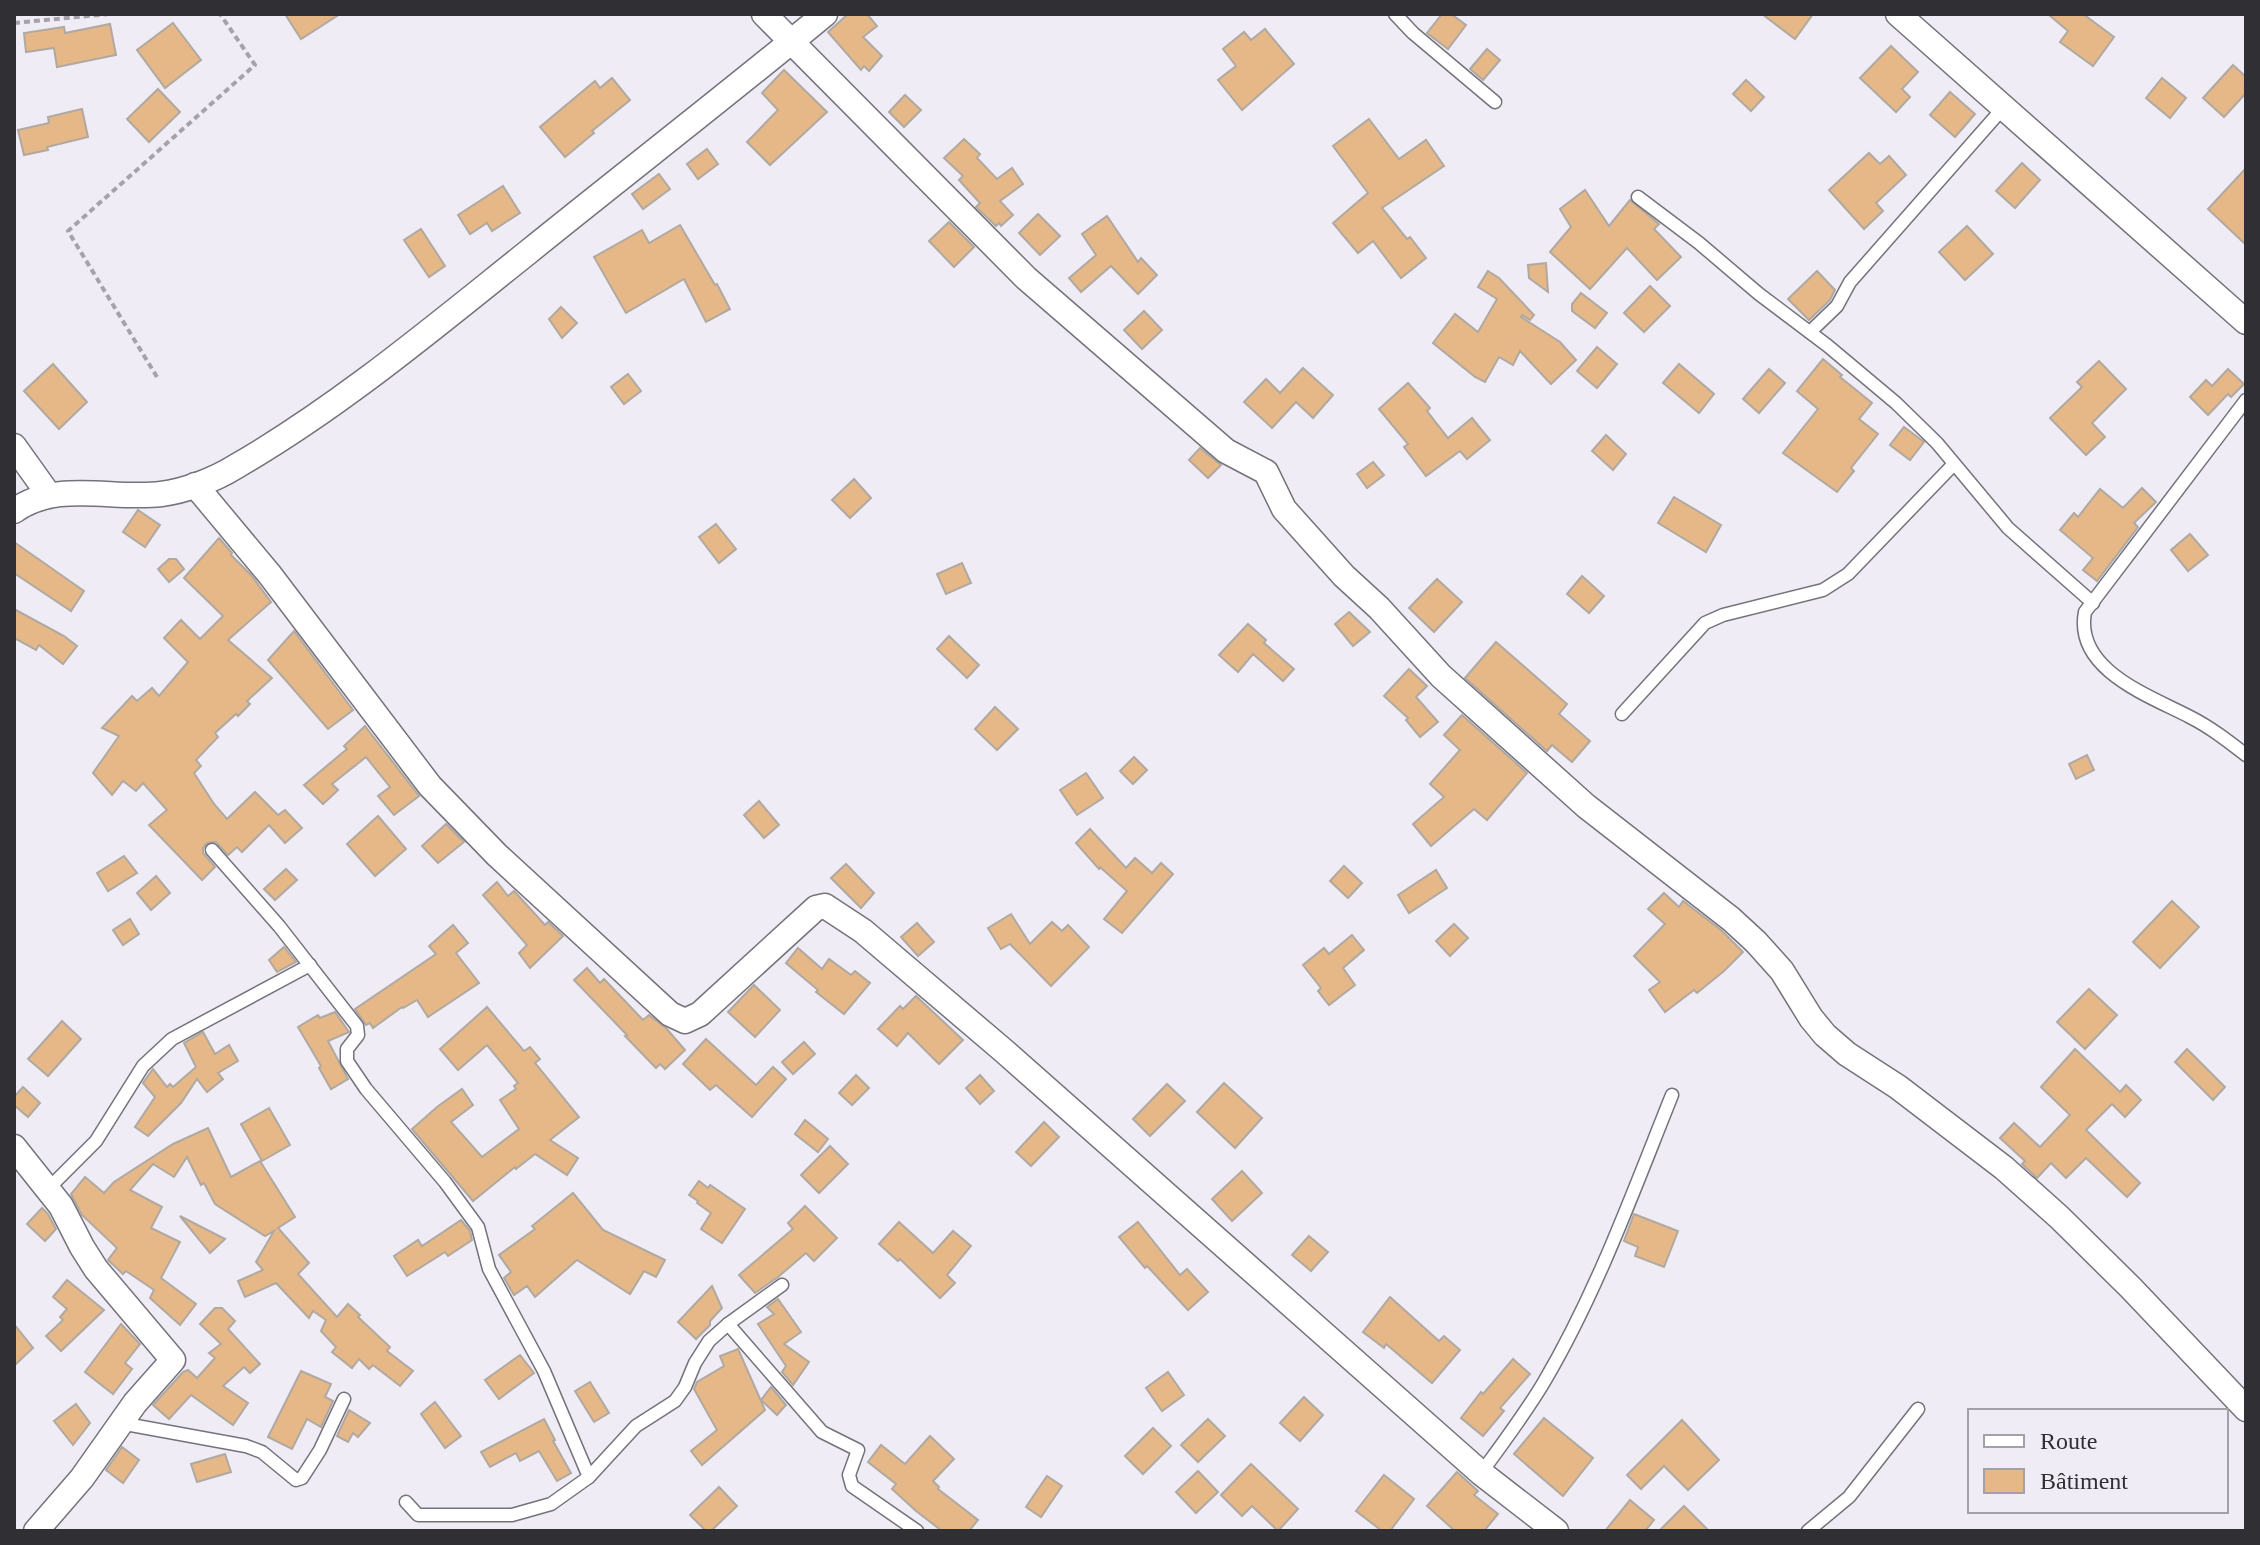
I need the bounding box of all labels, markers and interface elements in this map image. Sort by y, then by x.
legend [1968,1409,2228,1513]
text: Route [2040,1428,2097,1454]
text: Bâtiment [2040,1468,2128,1494]

